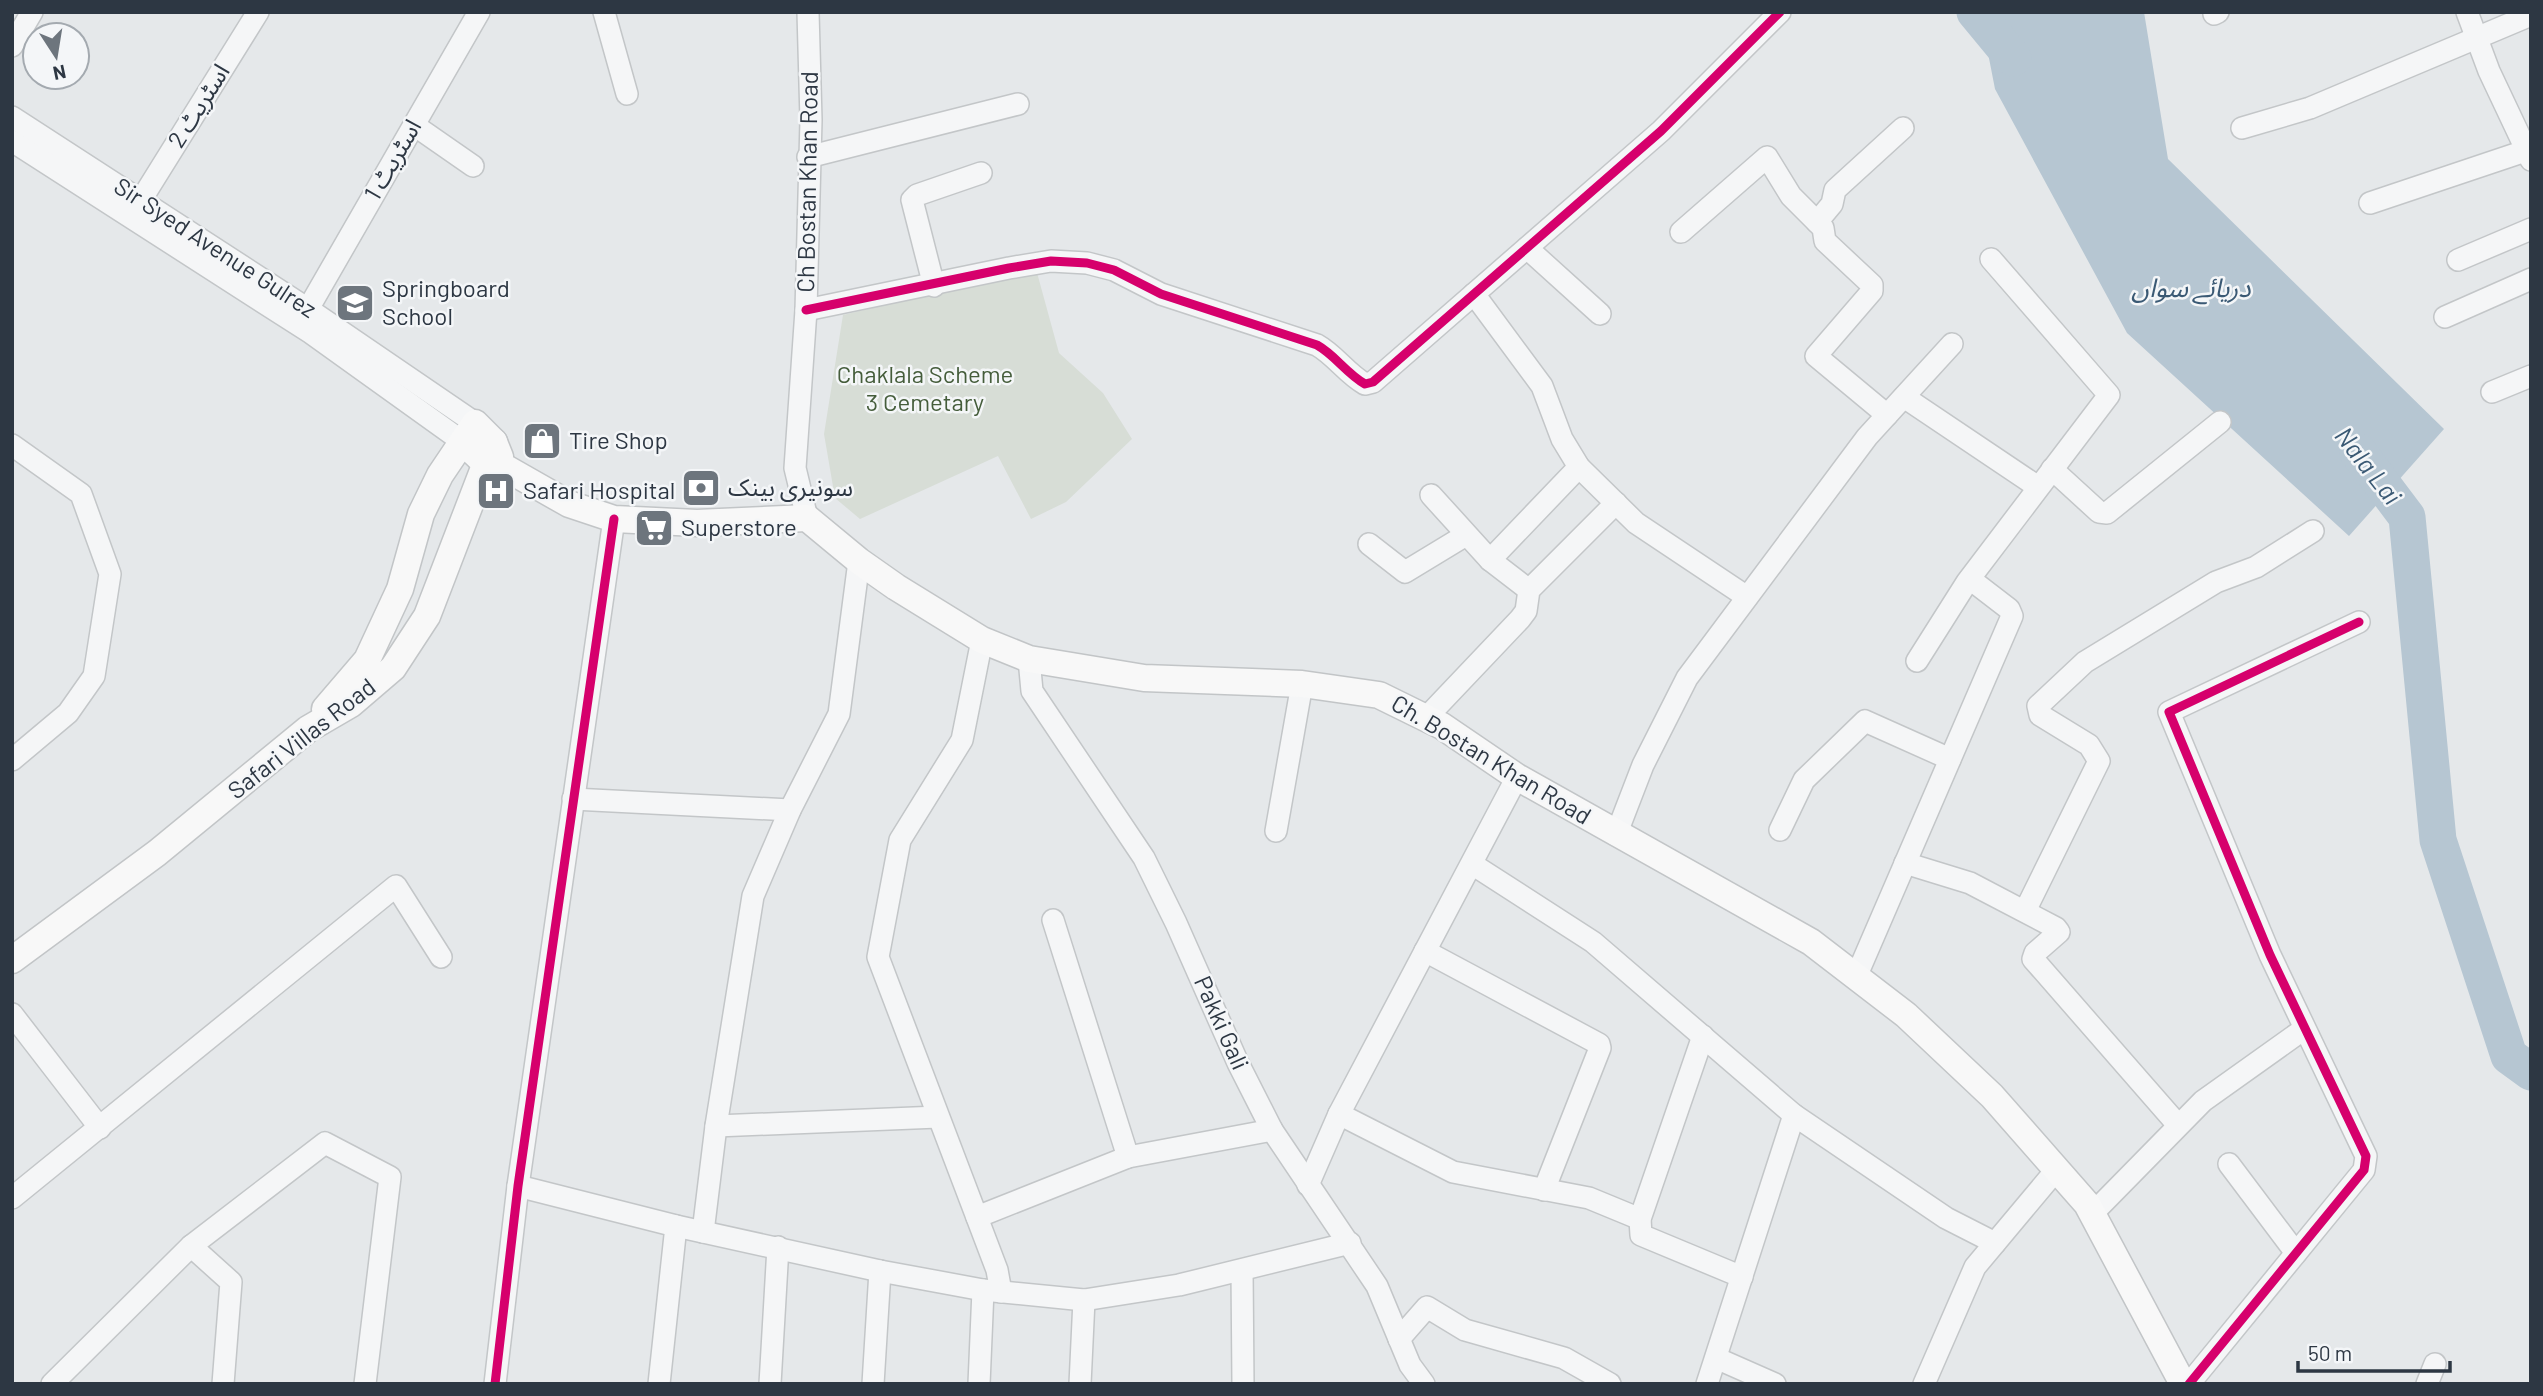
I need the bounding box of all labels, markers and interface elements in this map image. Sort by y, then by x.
north arrow [21,21,91,91]
street label: اسٹریٹ 2 [161,58,236,153]
text: N [51,61,68,86]
street label: Ch Bostan Khan Road [790,71,823,293]
street label: اسٹریٹ 1 [357,114,427,205]
street label: Sir Syed Avenue Gulrez [109,171,322,323]
water label: دریائے سواں [2131,271,2251,305]
place label: Springboard School [382,273,510,330]
school or university icon: Springboard School [334,282,376,324]
park label: Chaklala Scheme 3 Cemetary [837,359,1013,416]
shop icon: Tire Shop [521,420,563,462]
water label: Nala Lai [2329,420,2409,510]
place label: Tire Shop [569,425,668,454]
bank icon: سونیری بینک [680,467,722,509]
hospital icon: Safari Hospital [475,470,517,512]
place label: سونیری بینک [728,472,853,502]
place label: Safari Hospital [523,475,675,504]
supermarket icon: Superstore [633,507,675,549]
place label: Superstore [681,512,797,541]
street label: Safari Villas Road [222,671,381,804]
street label: Ch. Bostan Khan Road [1387,688,1597,830]
street label: Pakki Gali [1189,971,1256,1074]
scale bar [2298,1330,2450,1374]
text: 50 m [2308,1340,2352,1365]

